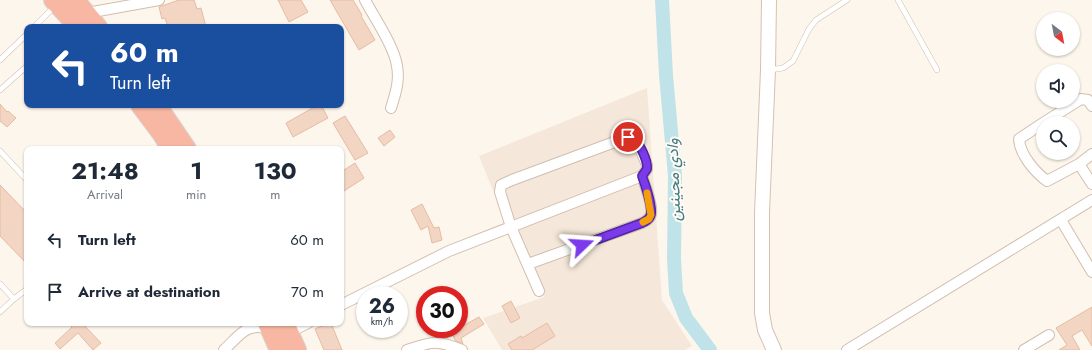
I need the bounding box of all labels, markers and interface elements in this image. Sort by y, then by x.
north arrow [1036,12,1080,56]
map controls [1036,12,1080,160]
text: 60 m [110,32,179,73]
icon: left [44,40,96,92]
button: sound [1036,64,1080,108]
text: Turn left [110,70,170,96]
button: search [1036,116,1080,160]
pin [611,120,645,154]
icon: arrive [617,126,639,148]
water label: وادي مجينين [661,138,688,222]
text: 21:48 [71,153,139,188]
text: 1 [190,153,202,188]
text: 130 [254,153,297,188]
text: Arrival [87,185,123,204]
text: min [186,185,206,204]
text: m [270,185,280,204]
position arrow [561,224,603,266]
icon: left [44,229,66,251]
text: Turn left [78,229,136,251]
text: 60 m [290,229,324,251]
icon: arrive [44,281,66,303]
text: Arrive at destination [78,281,220,303]
text: 70 m [291,281,324,303]
speed limit sign: 30 [416,286,468,338]
text: 26 [369,292,395,321]
text: km/h [371,314,393,329]

